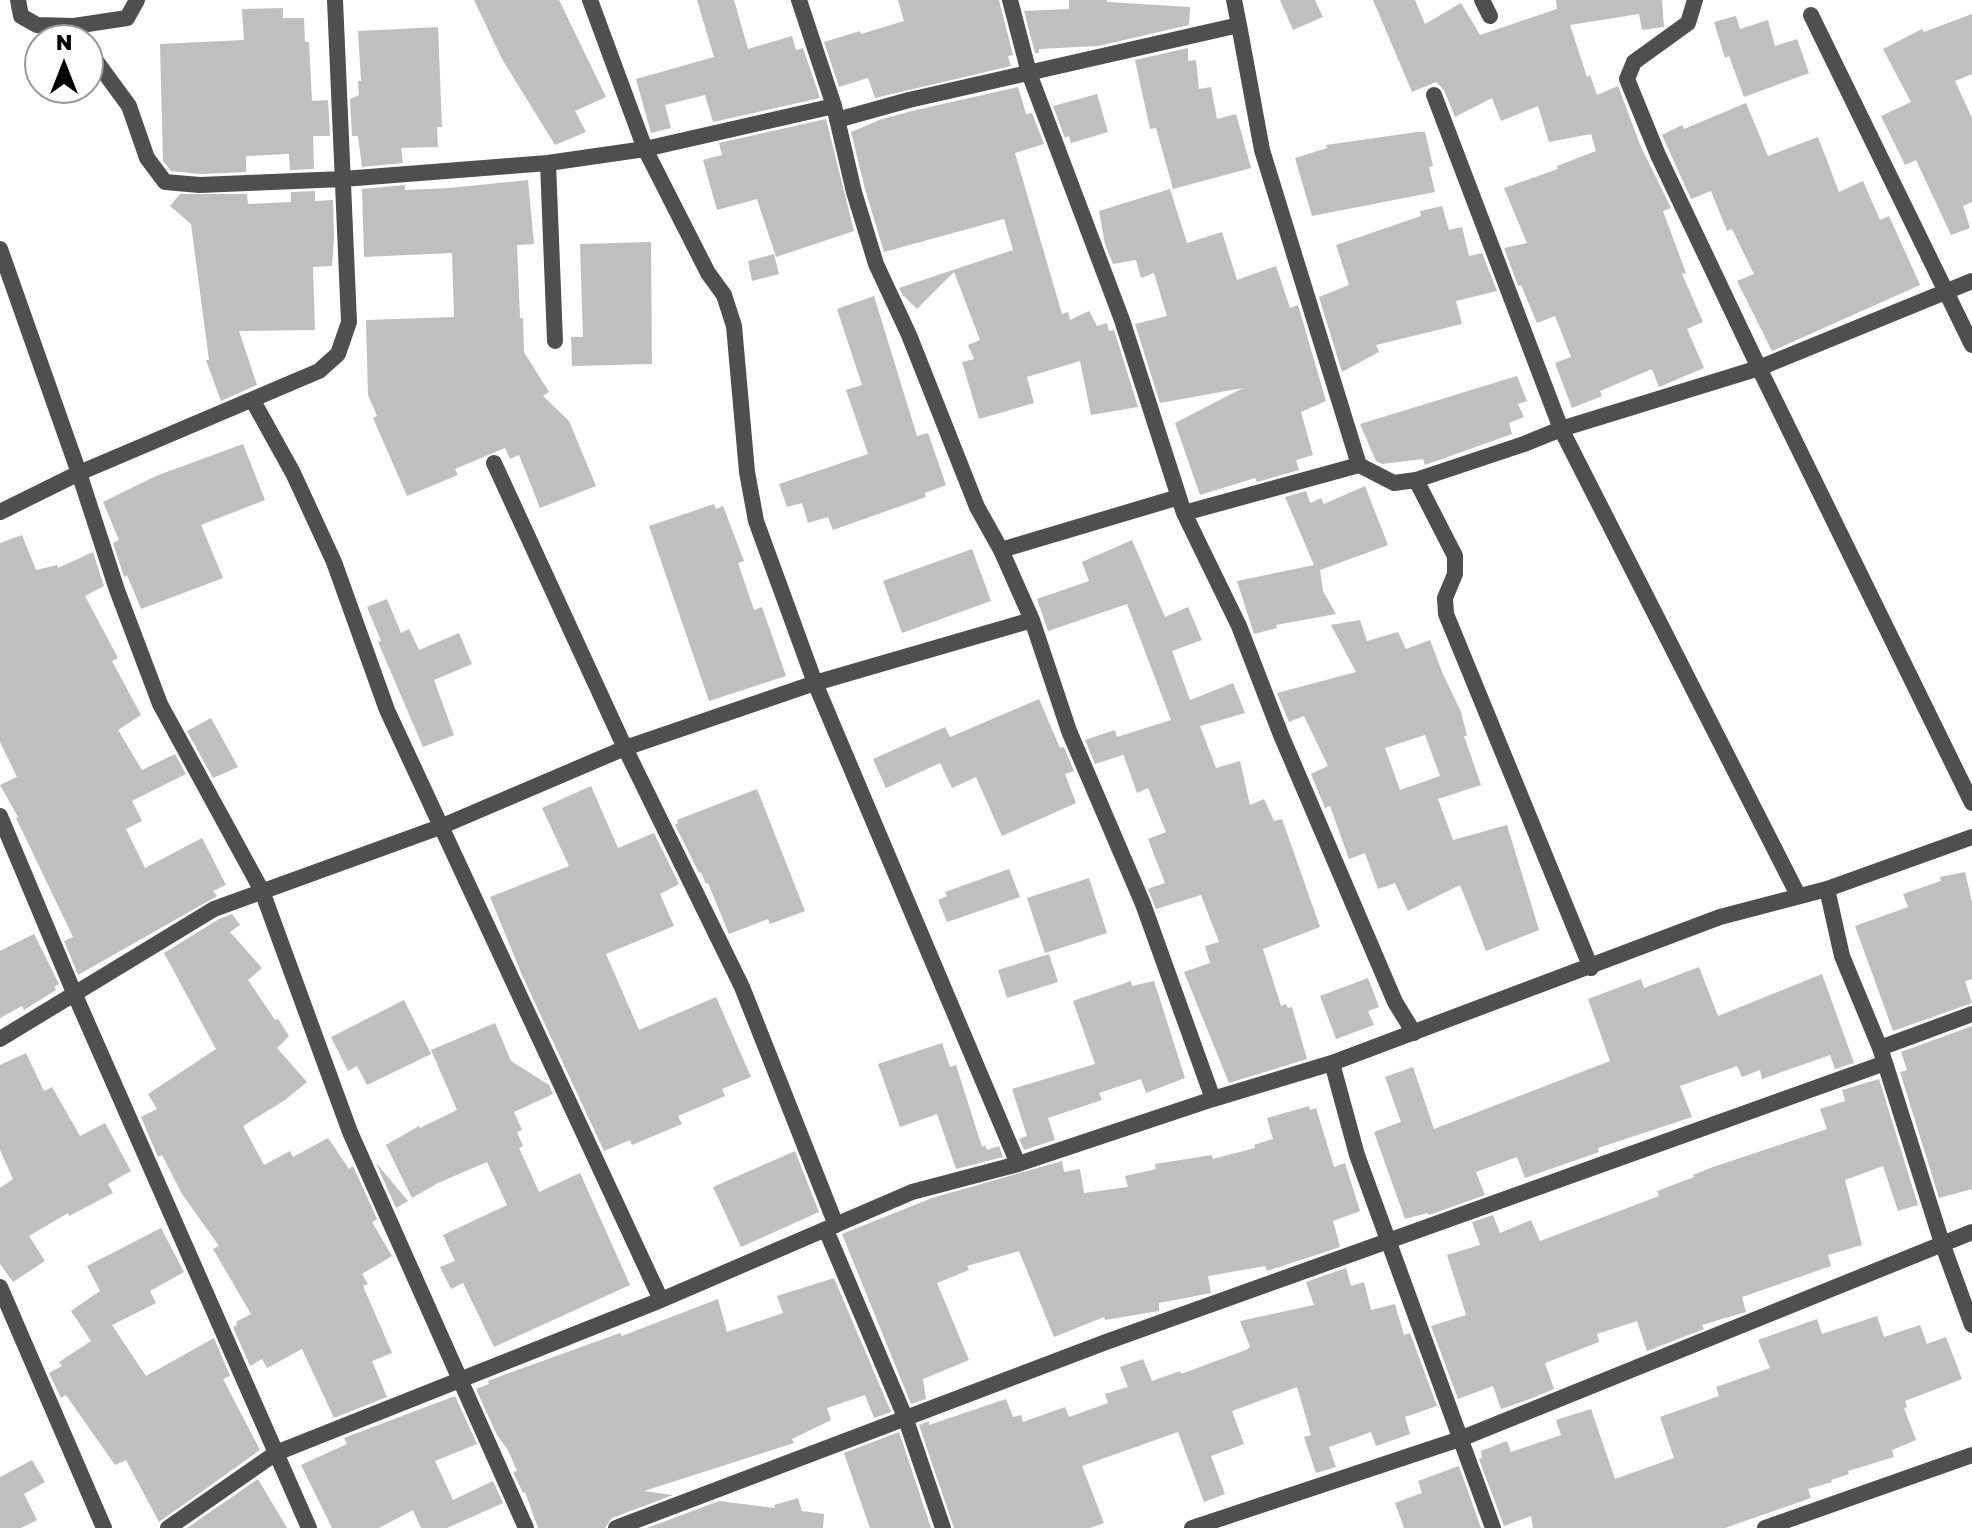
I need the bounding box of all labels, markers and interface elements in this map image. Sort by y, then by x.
north arrow [24,24,104,104]
text: N [56,28,72,55]

